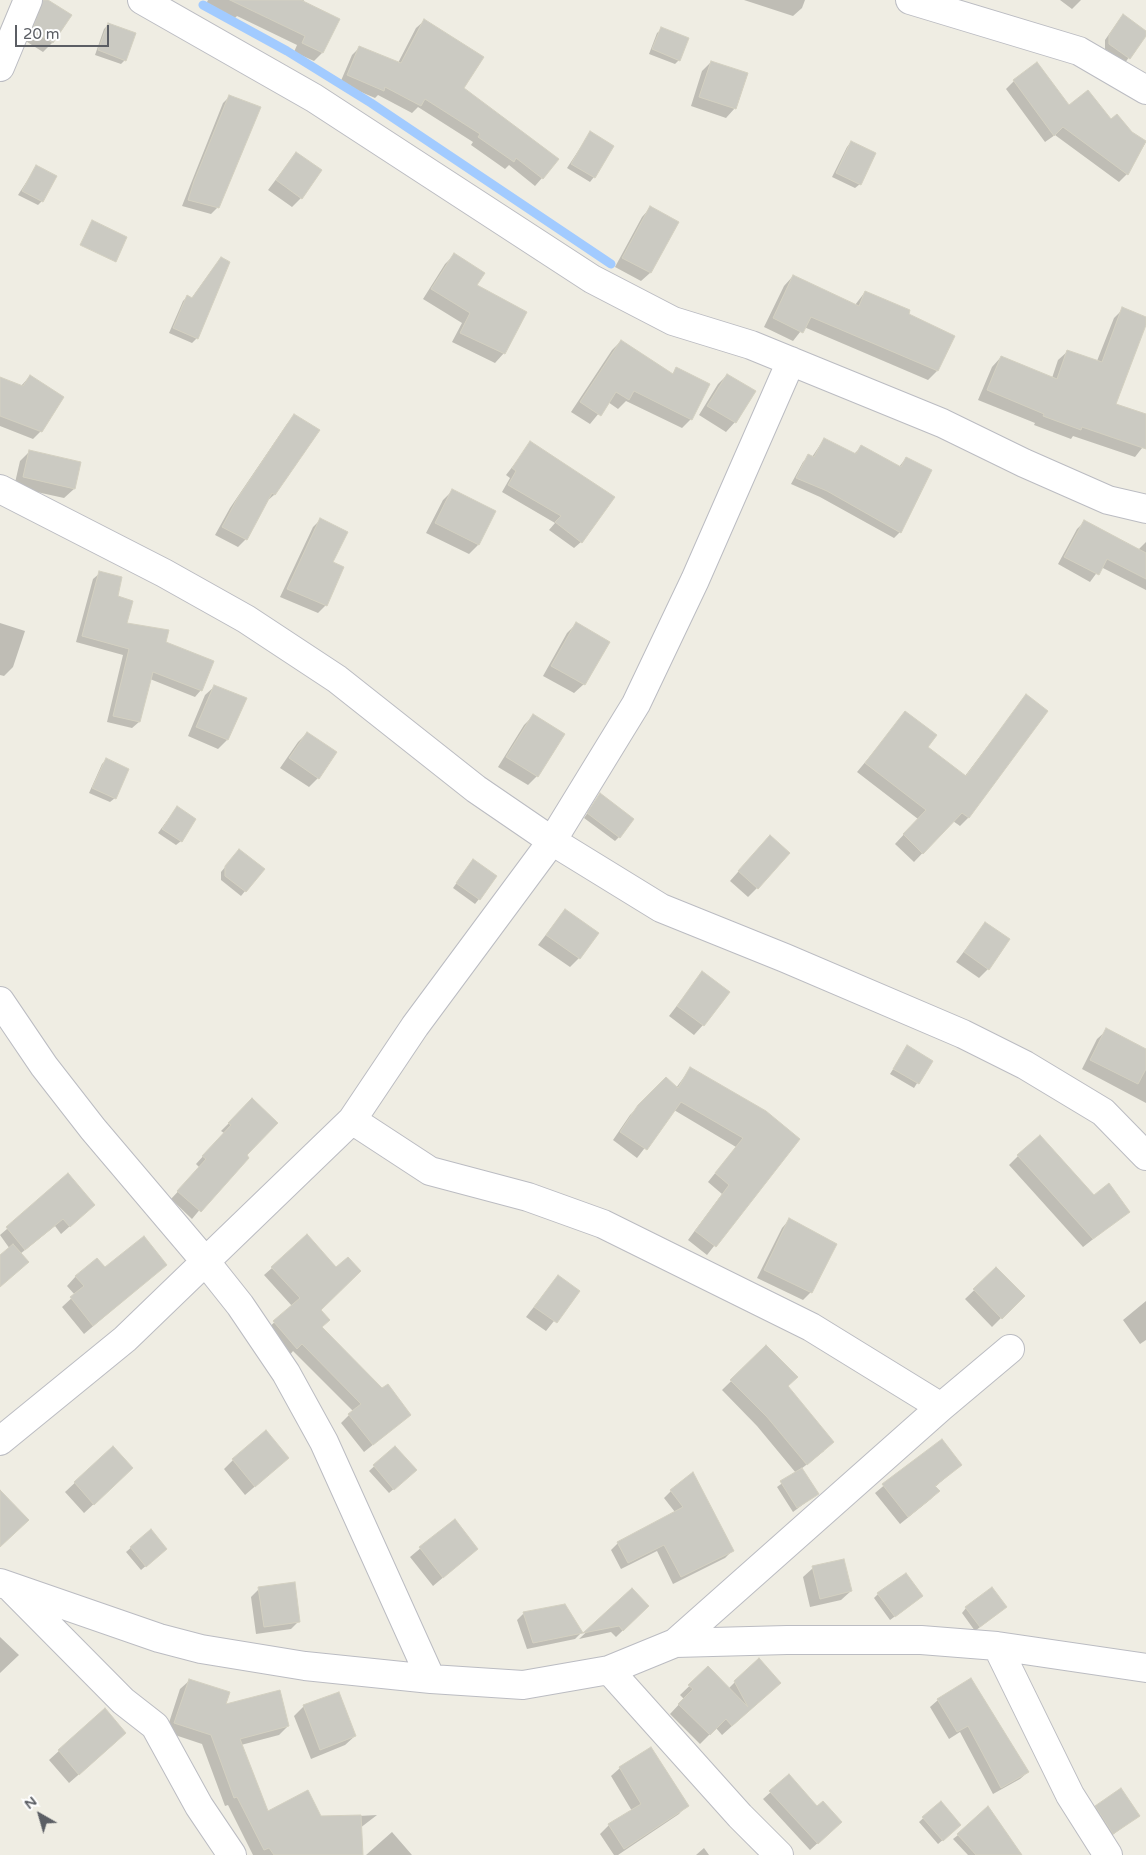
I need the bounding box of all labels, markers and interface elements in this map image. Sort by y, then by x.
scale bar [18,15,111,47]
text: 20 m [23,25,60,43]
north arrow [15,1790,65,1840]
text: N [21,1793,40,1813]

